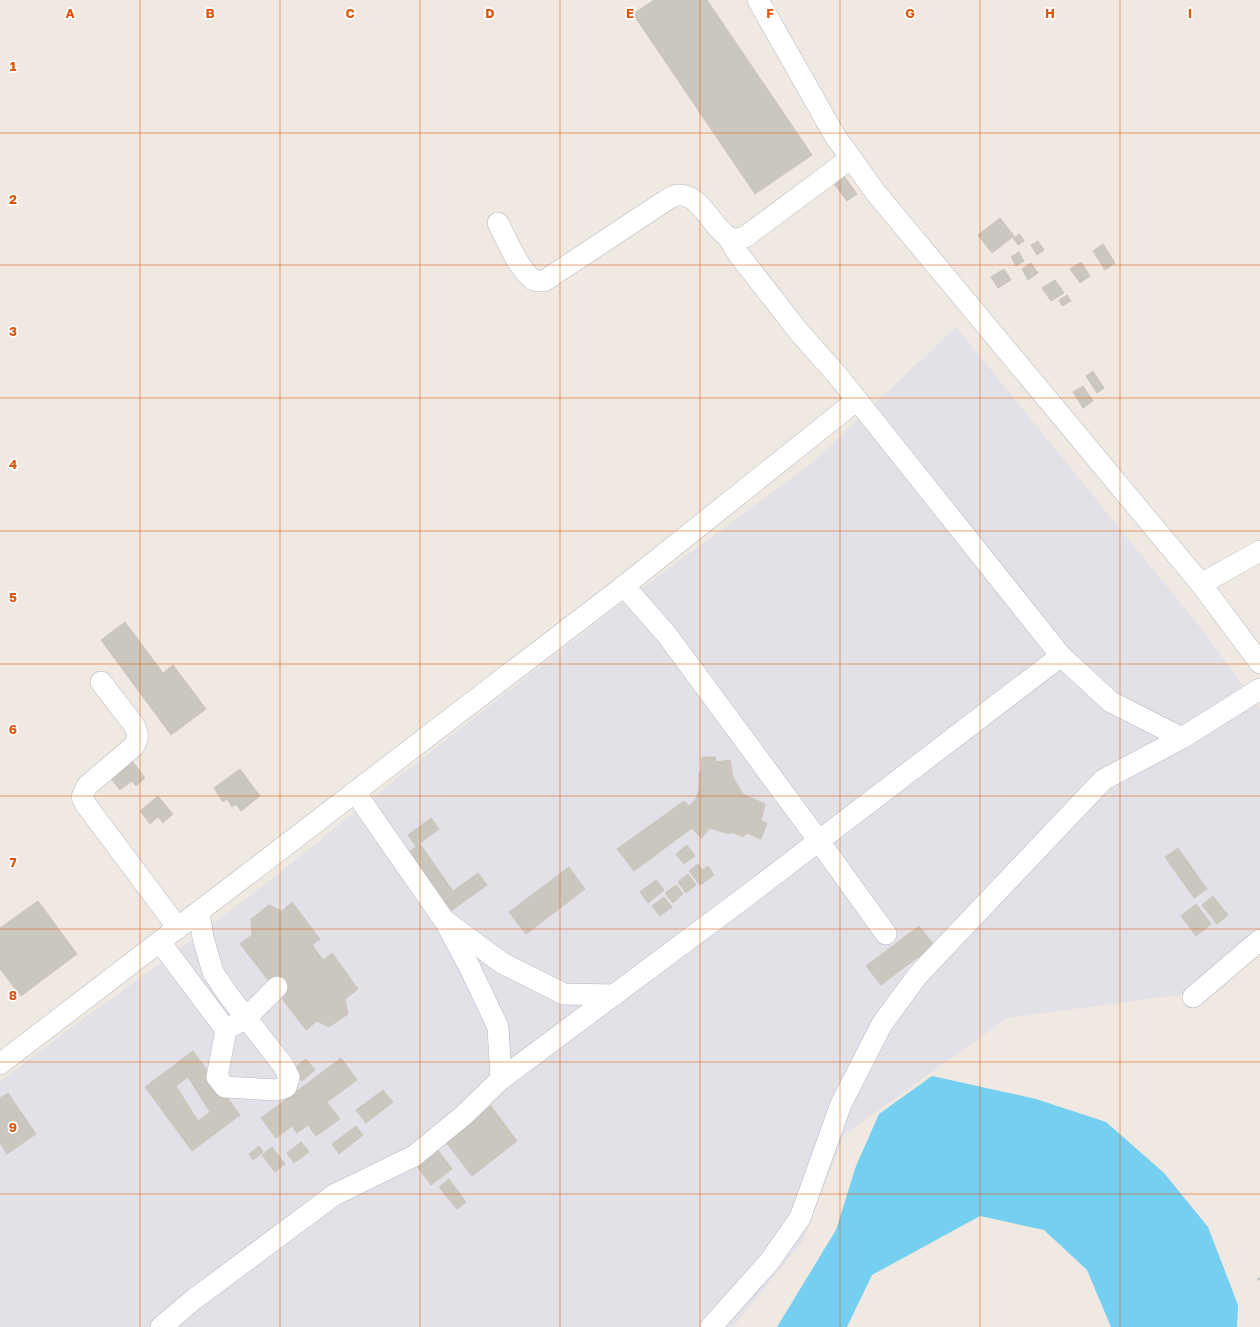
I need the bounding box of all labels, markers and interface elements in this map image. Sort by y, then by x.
text: A [65,5,75,21]
text: B [205,5,215,21]
text: C [345,5,355,21]
text: D [485,5,495,21]
text: E [626,5,634,21]
text: F [766,5,774,21]
text: G [905,5,915,21]
text: H [1045,5,1055,21]
text: I [1188,5,1192,21]
text: 1 [10,58,17,74]
text: 2 [9,191,17,207]
text: 3 [9,323,17,339]
text: 4 [9,456,17,472]
text: 5 [9,589,17,605]
text: 6 [9,721,17,737]
text: 7 [9,854,17,870]
text: 8 [9,987,17,1003]
text: 9 [9,1119,17,1135]

